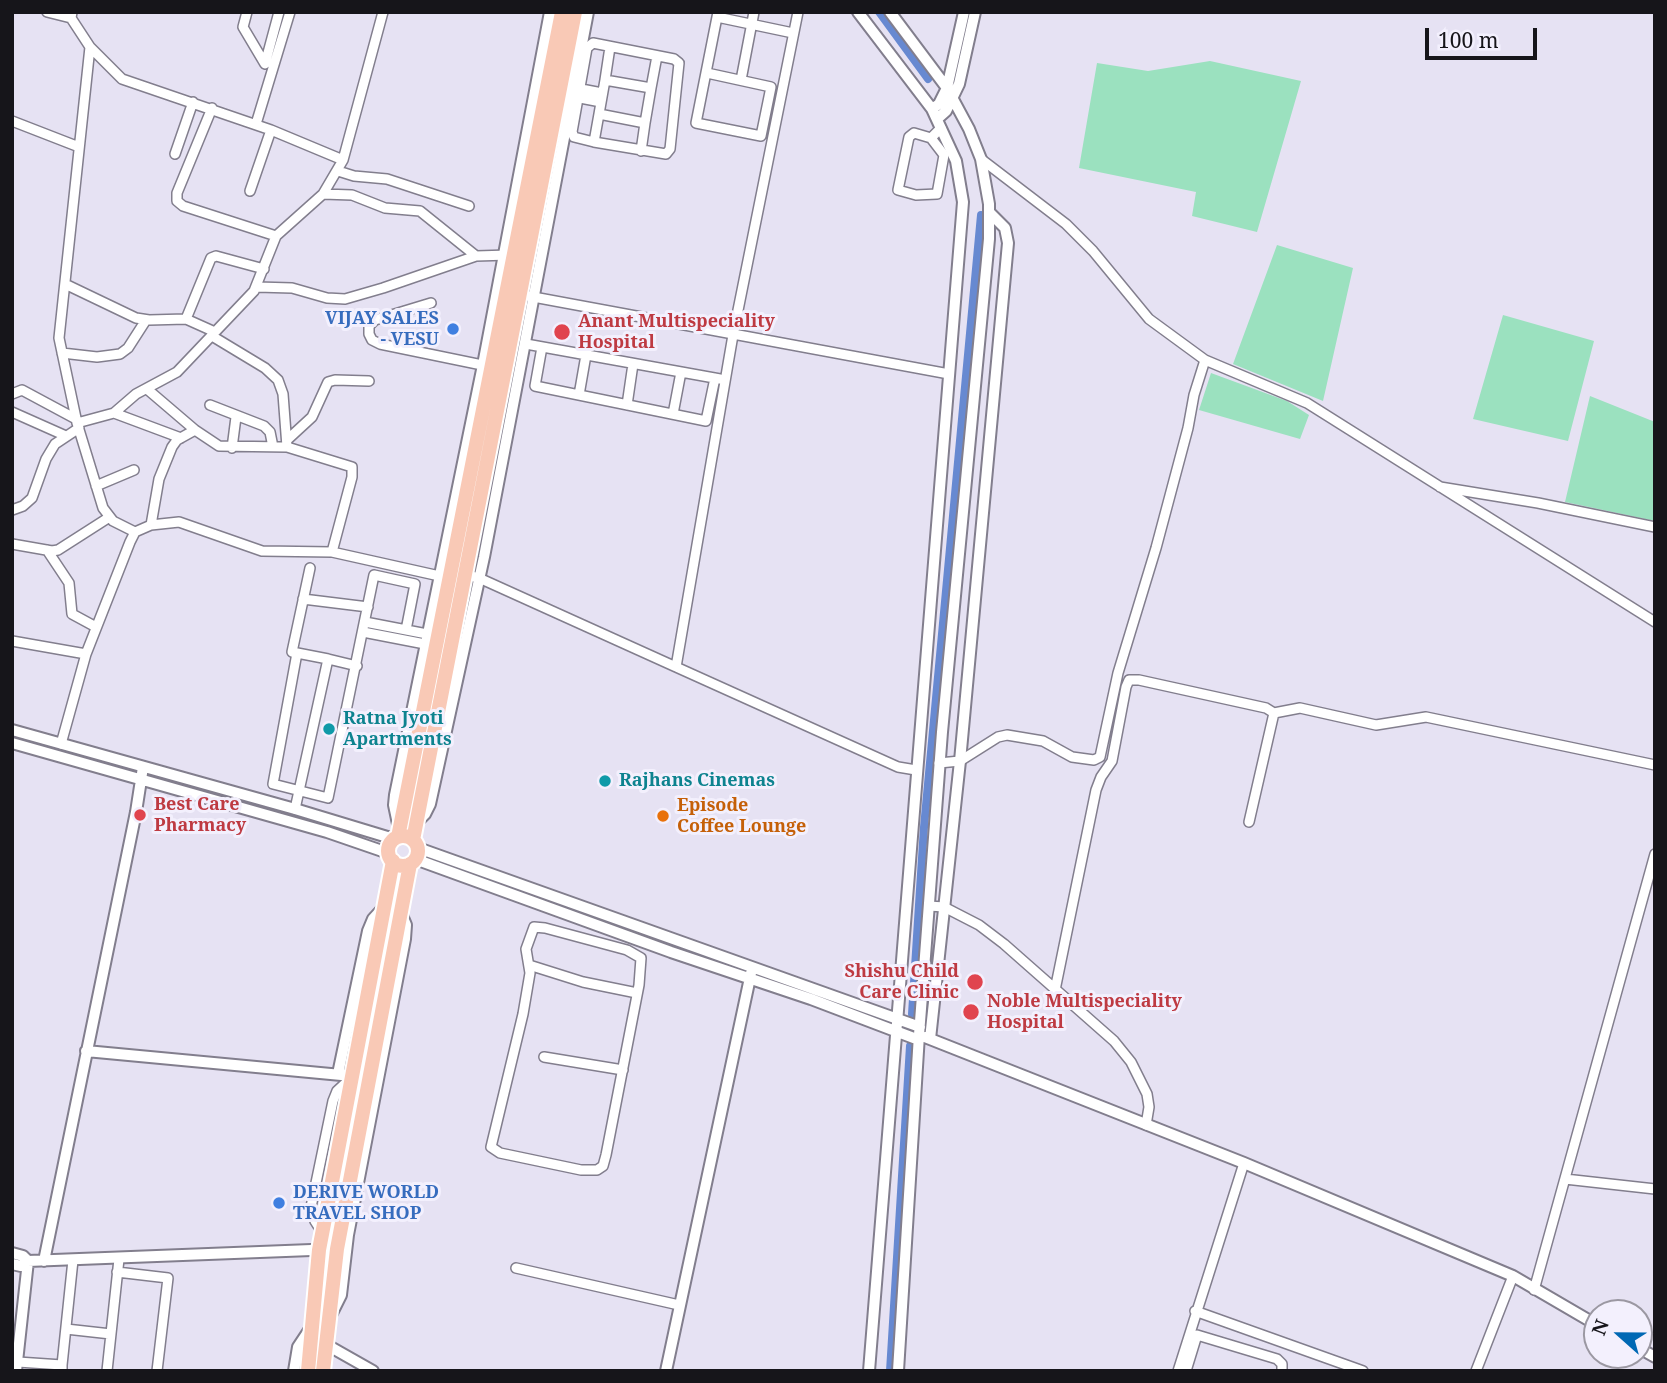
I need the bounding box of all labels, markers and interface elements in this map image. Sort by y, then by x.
scale bar [1429,14,1541,58]
text: 100 m [1438,26,1499,54]
place label: VIJAY SALES - VESU [325,308,439,350]
place label: Anant Multispeciality Hospital [578,311,775,354]
marker: VIJAY SALES - VESU [445,321,461,337]
marker: Anant Multispeciality Hospital [552,322,572,342]
place label: Ratna Jyoti Apartments [343,708,452,750]
marker: Ratna Jyoti Apartments [321,721,337,737]
place label: Rajhans Cinemas [619,770,775,792]
marker: Rajhans Cinemas [597,773,613,789]
place label: Best Care Pharmacy [154,794,246,836]
place label: Episode Coffee Lounge [677,795,806,838]
marker: Best Care Pharmacy [132,807,148,823]
marker: Episode Coffee Lounge [655,808,671,824]
place label: Shishu Child Care Clinic [844,961,959,1004]
marker: Shishu Child Care Clinic [965,972,985,992]
place label: Noble Multispeciality Hospital [987,991,1182,1034]
marker: Noble Multispeciality Hospital [961,1002,981,1022]
place label: DERIVE WORLD TRAVEL SHOP [293,1182,439,1224]
marker: DERIVE WORLD TRAVEL SHOP [271,1195,287,1211]
north arrow [1583,1299,1653,1369]
text: N [1585,1316,1615,1339]

